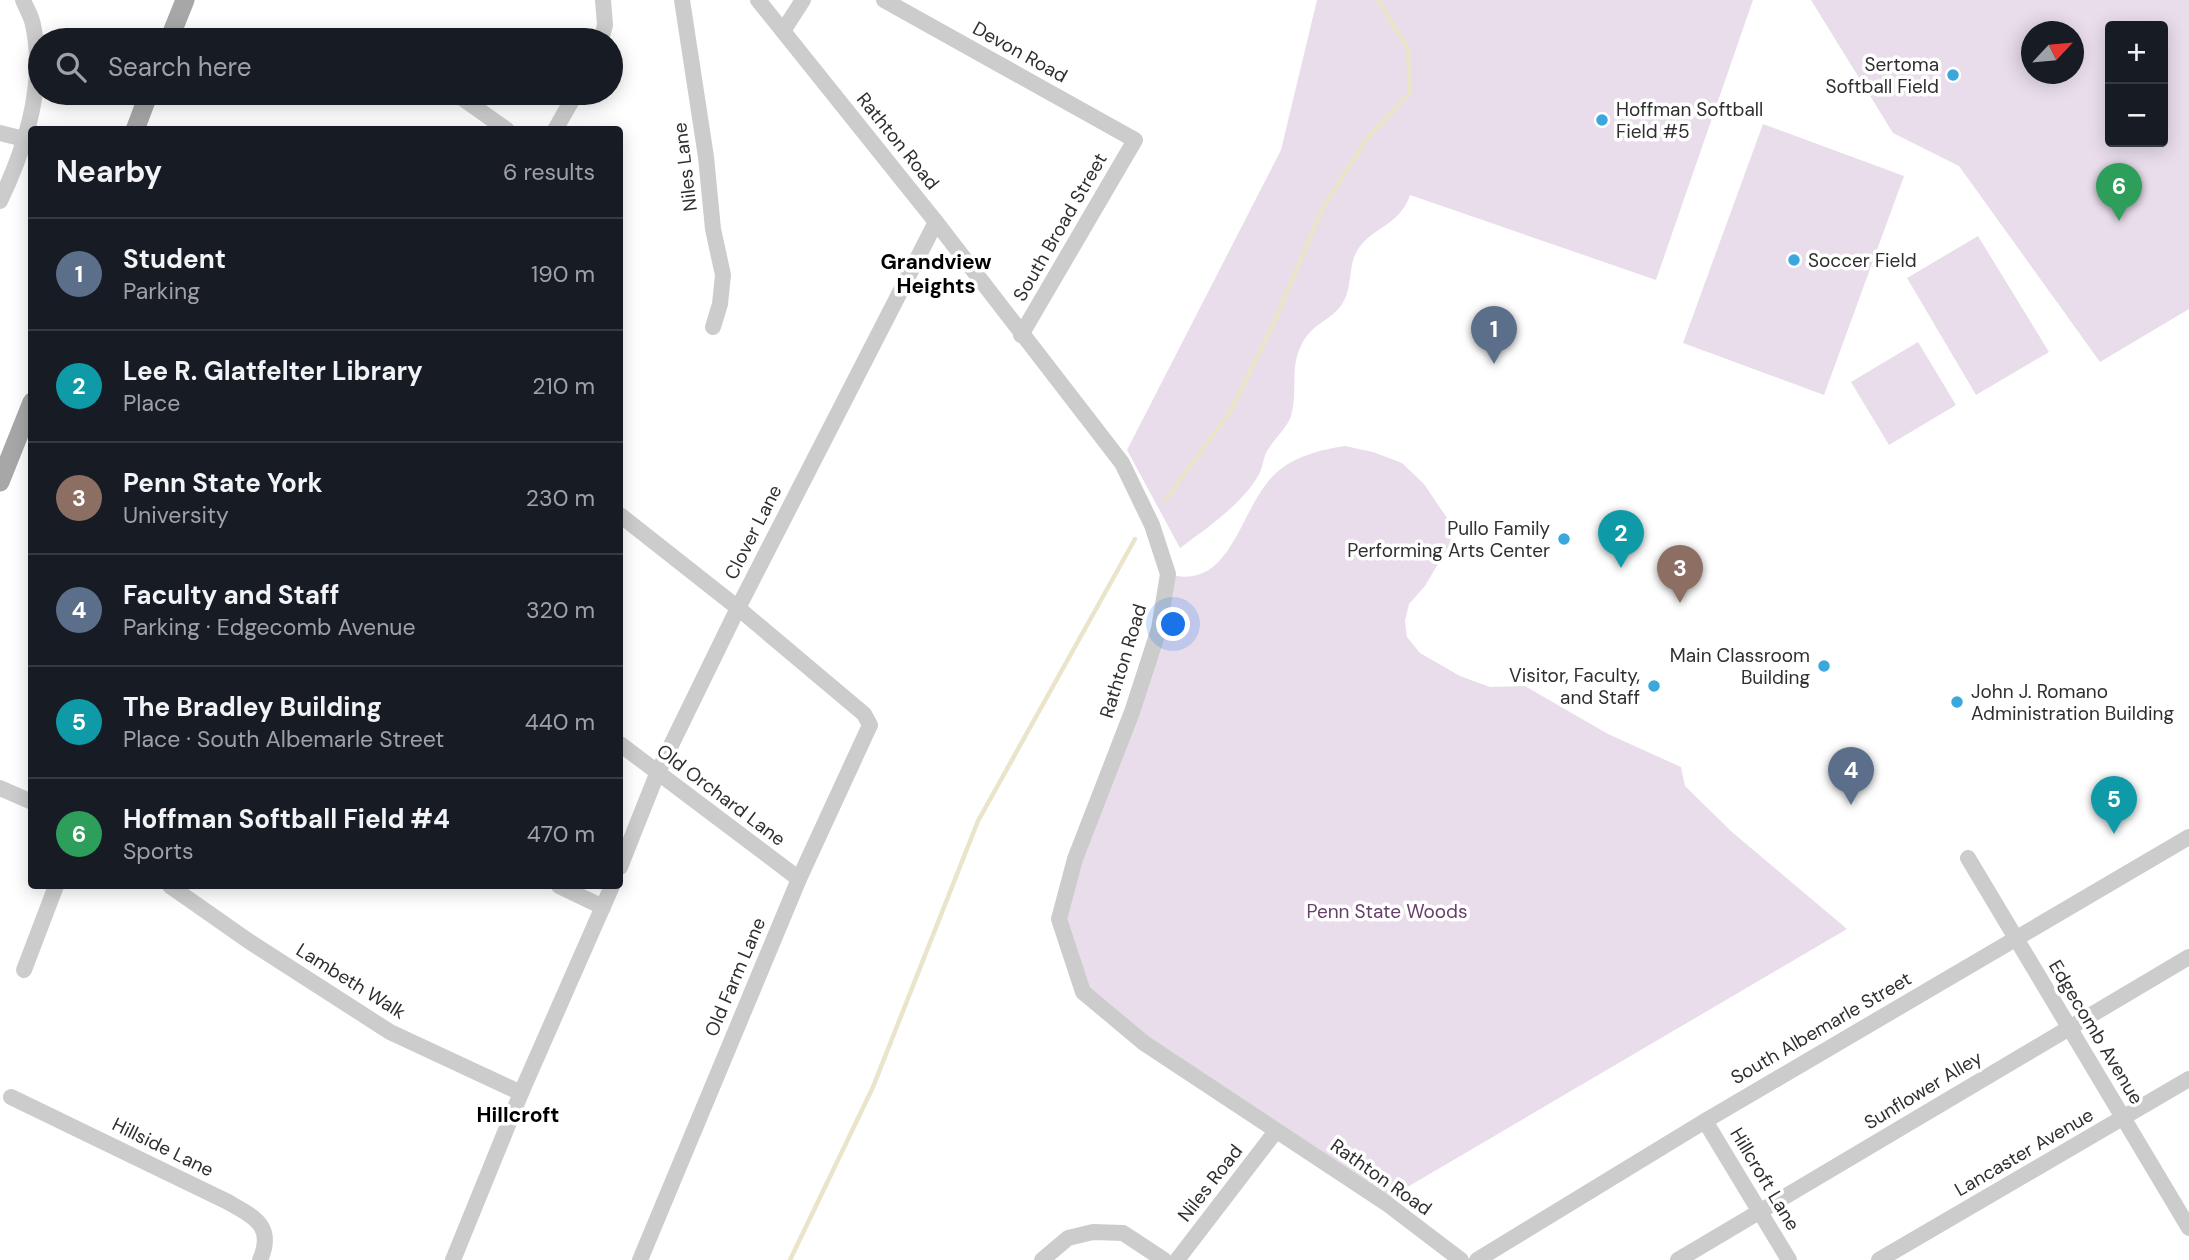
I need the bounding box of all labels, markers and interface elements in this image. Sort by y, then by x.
street label: Devon Road [968,16,1072,88]
north arrow [2021,21,2084,84]
map controls [2105,21,2168,147]
button: + [2105,21,2168,84]
search box [28,28,623,105]
icon: search [52,48,90,86]
text: Search here [108,50,251,84]
place label: Sertoma Softball Field [1825,52,1939,99]
marker: Sertoma Softball Field [1945,67,1961,83]
button: − [2105,84,2168,147]
street label: Rathton Road [851,87,945,195]
place label: Hoffman Softball Field #5 [1616,97,1763,144]
marker: Hoffman Softball Field #5 [1594,112,1610,128]
street label: Niles Lane [667,121,703,213]
street label: South Broad Street [1007,148,1113,306]
text: Nearby [56,152,162,191]
text: 6 results [503,157,595,187]
pin: 6 [2096,163,2142,221]
text: Student [123,242,226,276]
district label: Grandview Heights [880,248,992,300]
place label: Soccer Field [1808,248,1917,273]
marker: Soccer Field [1786,252,1802,268]
text: 1 [75,259,83,289]
text: 190 m [531,259,595,289]
text: Parking [123,276,200,306]
pin: 1 [1471,306,1517,364]
text: Lee R. Glatfelter Library [123,354,423,388]
text: 2 [72,371,86,401]
text: 210 m [532,371,595,401]
text: Place [123,388,180,418]
text: Penn State York [123,466,323,500]
street label: Clover Lane [718,480,788,584]
text: 3 [72,483,86,513]
text: 230 m [526,483,595,513]
text: University [123,500,229,530]
pin: 2 [1598,510,1644,568]
place label: Pullo Family Performing Arts Center [1347,516,1550,563]
marker: Pullo Family Performing Arts Center [1556,531,1572,547]
pin: 3 [1657,545,1703,603]
text: Faculty and Staff [123,578,339,612]
text: 4 [72,595,86,625]
text: 320 m [526,595,595,625]
street label: Rathton Road [1094,601,1152,721]
your location [1156,607,1190,641]
text: Parking · Edgecomb Avenue [123,612,416,642]
place label: Main Classroom Building [1670,643,1810,690]
marker: Main Classroom Building [1816,658,1832,674]
place label: Visitor, Faculty, and Staff [1509,663,1640,710]
marker: Visitor, Faculty, and Staff [1646,678,1662,694]
place label: John J. Romano Administration Building [1971,679,2174,726]
text: The Bradley Building [123,690,382,724]
marker: John J. Romano Administration Building [1949,694,1965,710]
text: 5 [72,707,86,737]
text: 440 m [525,707,595,737]
text: Place · South Albemarle Street [123,724,444,754]
street label: Old Orchard Lane [652,738,790,852]
pin: 4 [1828,747,1874,805]
pin: 5 [2091,776,2137,834]
text: Hoffman Softball Field #4 [123,802,450,836]
text: 6 [72,819,86,849]
text: 470 m [527,819,595,849]
text: Sports [123,836,193,866]
park label: Penn State Woods [1306,899,1468,924]
street label: Old Farm Lane [699,914,771,1040]
street label: Lambeth Walk [292,937,411,1025]
street label: Edgecomb Avenue [2043,955,2149,1109]
street label: South Albemarle Street [1726,966,1916,1090]
street label: Sunflower Alley [1859,1045,1987,1135]
district label: Hillcroft [477,1101,559,1129]
street label: Lancaster Avenue [1950,1102,2098,1202]
street label: Hillside Lane [108,1112,218,1182]
street label: Hillcroft Lane [1724,1123,1806,1235]
street label: Rathton Road [1325,1133,1437,1221]
street label: Niles Road [1172,1139,1248,1227]

